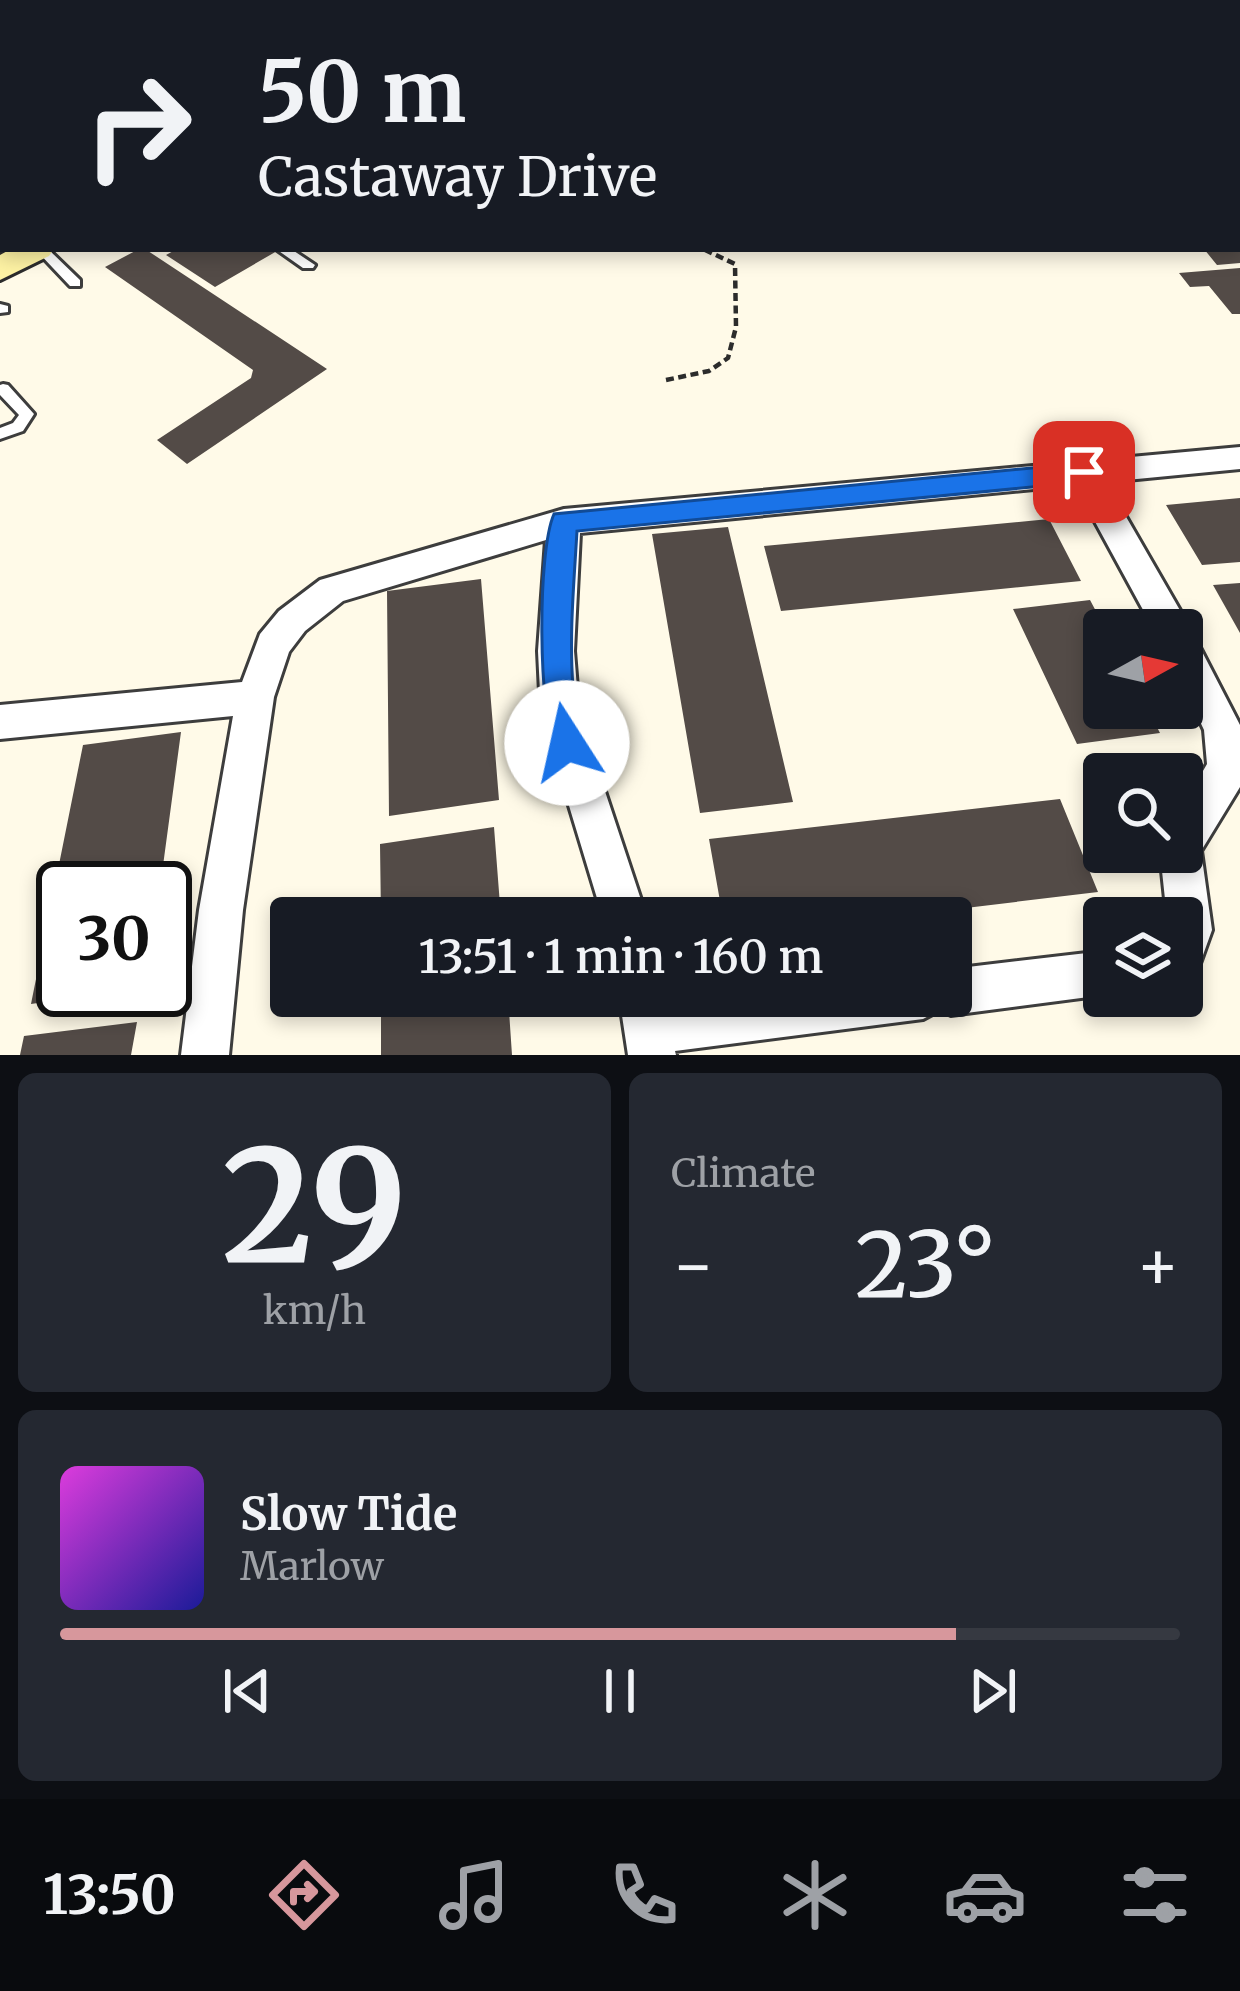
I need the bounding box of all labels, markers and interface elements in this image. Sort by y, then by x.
text: 50 m [258,39,466,145]
icon: right [60,48,216,204]
text: Castaway Drive [258,143,657,211]
pin [1033,421,1135,523]
icon: arrive [1051,439,1117,505]
north arrow [1083,609,1203,729]
map controls [1083,609,1203,1017]
position arrow [504,680,630,806]
button: search [1083,753,1203,873]
speed limit sign: 30 [36,861,192,1017]
button: layers [1083,897,1203,1017]
text: 13:51 · 1 min · 160 m [419,929,823,985]
text: 29 [222,1109,407,1306]
text: Climate [671,1149,815,1198]
text: 23° [855,1208,996,1322]
text: − [671,1224,715,1307]
text: + [1136,1224,1180,1307]
text: km/h [263,1286,366,1335]
text: Slow Tide [240,1486,457,1542]
text: Marlow [240,1542,384,1591]
icon: previous [214,1658,280,1724]
icon: pause [587,1658,653,1724]
icon: next [960,1658,1026,1724]
icon: directions [262,1853,346,1937]
icon: music [432,1853,516,1937]
icon: phone [602,1853,686,1937]
icon: climate [773,1853,857,1937]
icon: car [943,1853,1027,1937]
icon: filters [1113,1853,1197,1937]
text: 13:50 [43,1861,176,1929]

